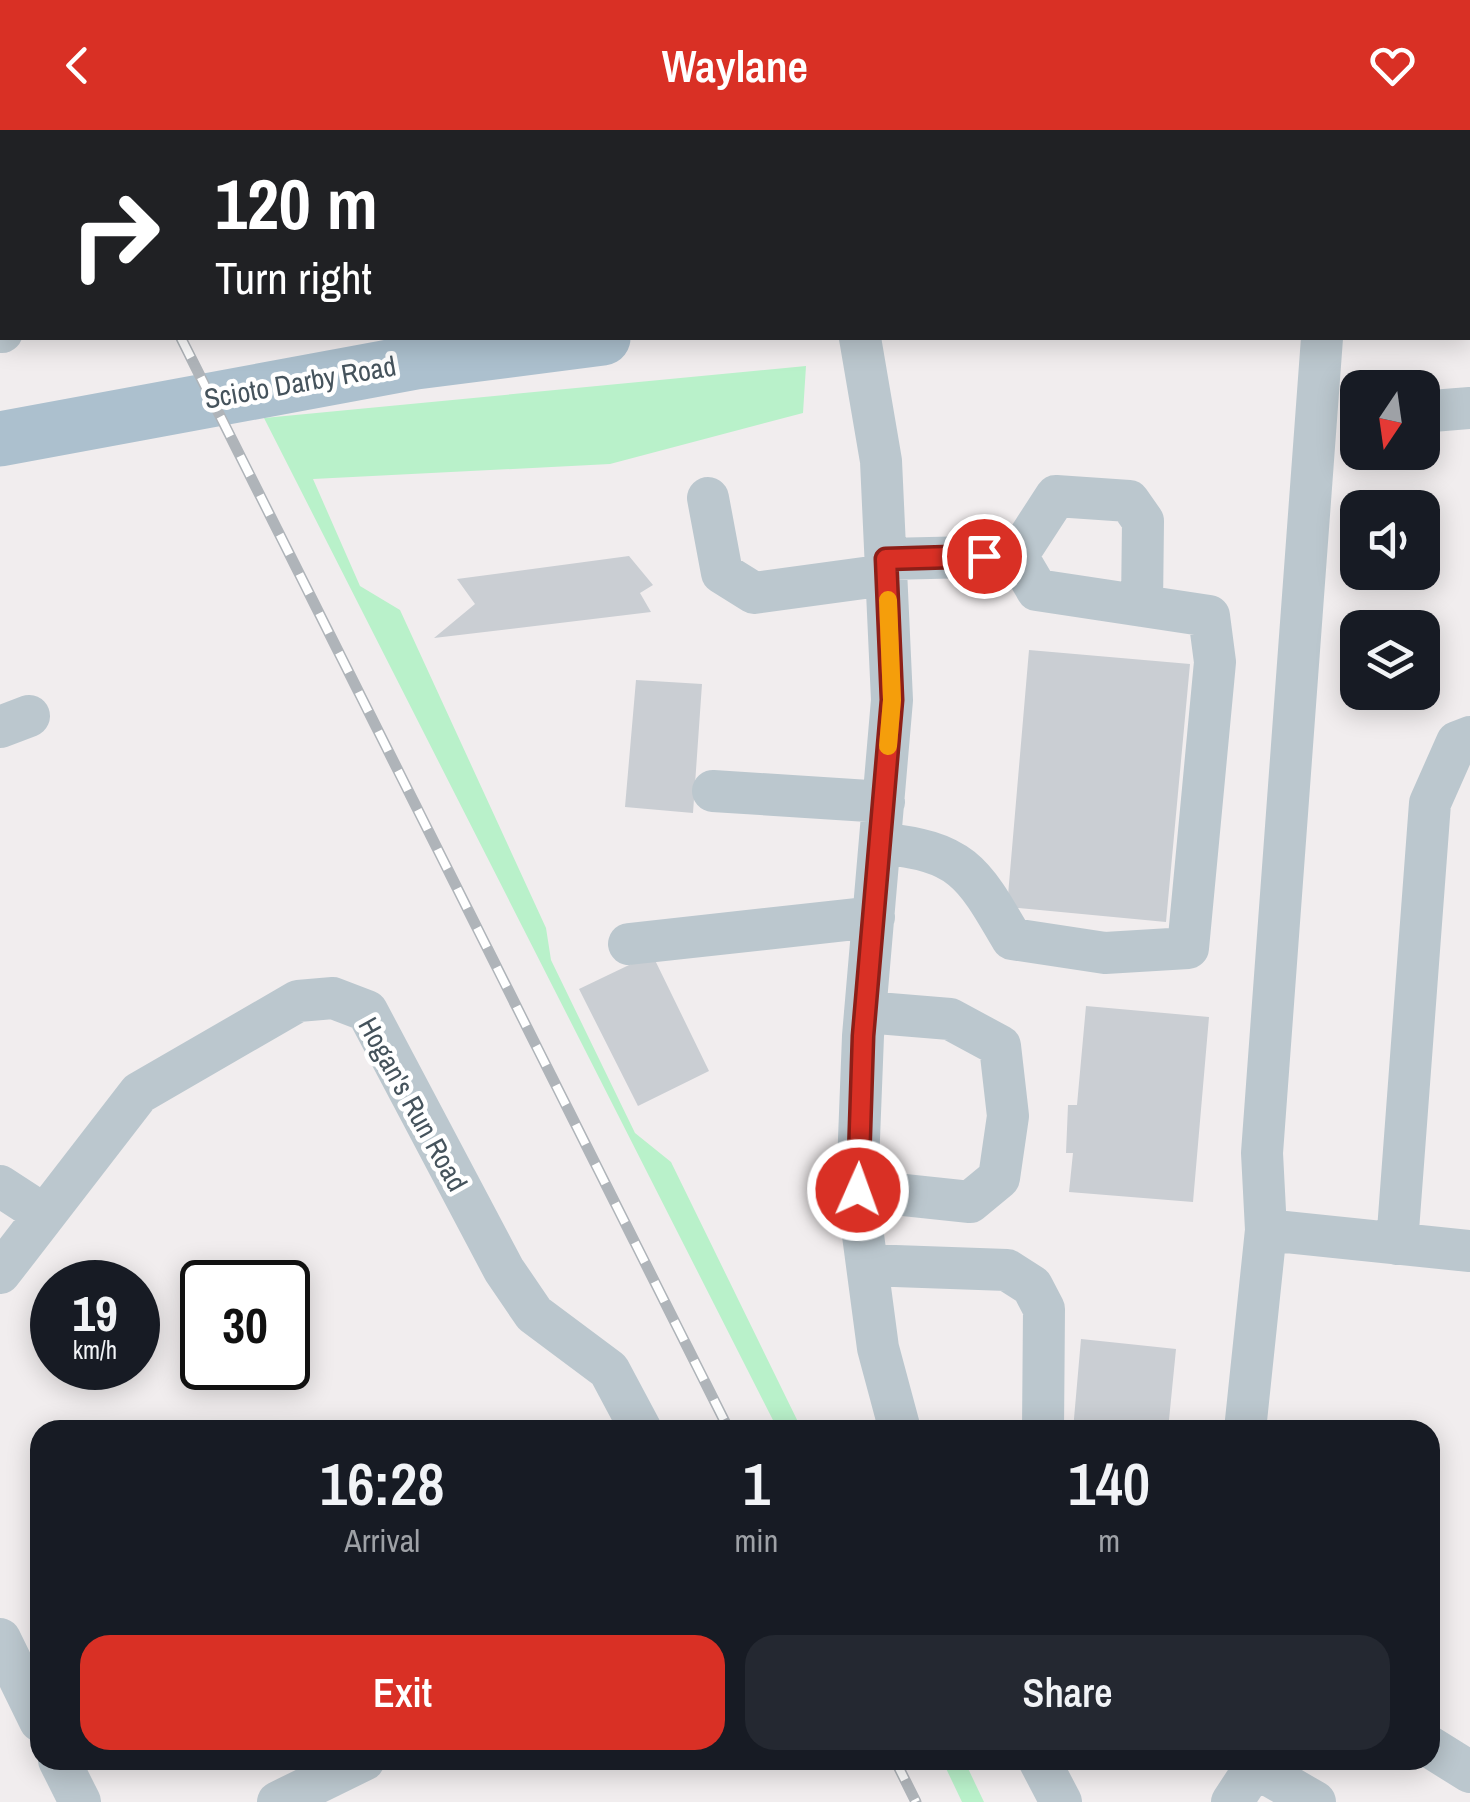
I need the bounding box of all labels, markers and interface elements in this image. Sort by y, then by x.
text: Waylane [662,35,808,96]
icon: back [50,38,105,93]
icon: heart [1365,38,1420,93]
text: 120 m [215,157,378,251]
icon: right [50,170,180,300]
text: Turn right [215,247,372,308]
street label: Scioto Darby Road [201,346,399,418]
north arrow [1340,370,1440,470]
map controls [1340,370,1440,710]
button: sound [1340,490,1440,590]
pin [942,514,1027,599]
icon: arrive [957,529,1012,584]
button: layers [1340,610,1440,710]
street label: Hogan's Run Road [350,1010,476,1198]
position arrow [806,1138,910,1242]
speed limit sign: 30 [180,1260,310,1390]
text: 19 [72,1279,118,1347]
text: km/h [73,1333,117,1367]
text: 16:28 [320,1443,445,1524]
text: 1 [743,1443,770,1524]
text: 140 [1068,1443,1150,1524]
text: Arrival [344,1519,420,1562]
text: min [735,1519,778,1562]
text: m [1098,1519,1120,1562]
button: Exit [80,1635,725,1750]
button: Share [745,1635,1390,1750]

